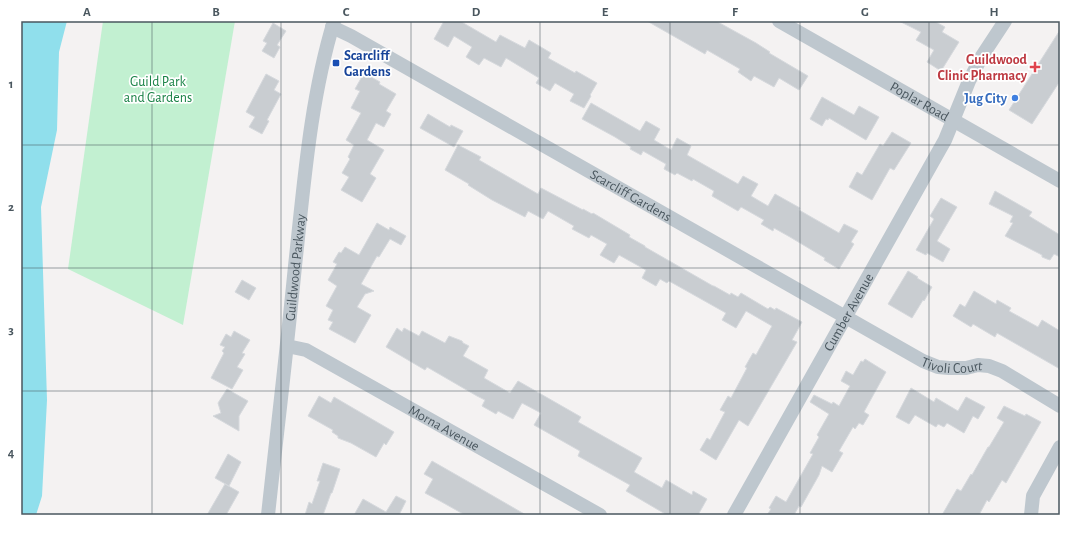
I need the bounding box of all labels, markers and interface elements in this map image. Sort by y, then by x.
text: A [83,6,91,19]
text: B [212,6,220,19]
text: C [343,6,350,19]
text: D [472,6,481,19]
text: E [602,6,609,19]
text: F [732,6,739,19]
text: G [861,6,869,19]
text: H [989,6,999,19]
place label: Scarcliff Gardens [344,49,391,79]
place label: Guildwood Clinic Pharmacy [937,53,1028,83]
marker: Scarcliff Gardens [331,58,341,68]
marker: Guildwood Clinic Pharmacy [1030,62,1040,72]
park label: Guild Park and Gardens [124,75,192,105]
text: 1 [9,78,13,91]
street label: Poplar Road [887,80,951,124]
place label: Jug City [964,92,1008,106]
marker: Jug City [1010,93,1020,103]
street label: Scarcliff Gardens [588,167,673,224]
text: 2 [8,201,14,214]
street label: Guildwood Parkway [283,213,308,322]
street label: Cumber Avenue [822,271,876,354]
text: 3 [8,324,14,337]
street label: Tivoli Court [919,355,984,376]
street label: Morna Avenue [406,403,482,454]
text: 4 [8,447,15,460]

